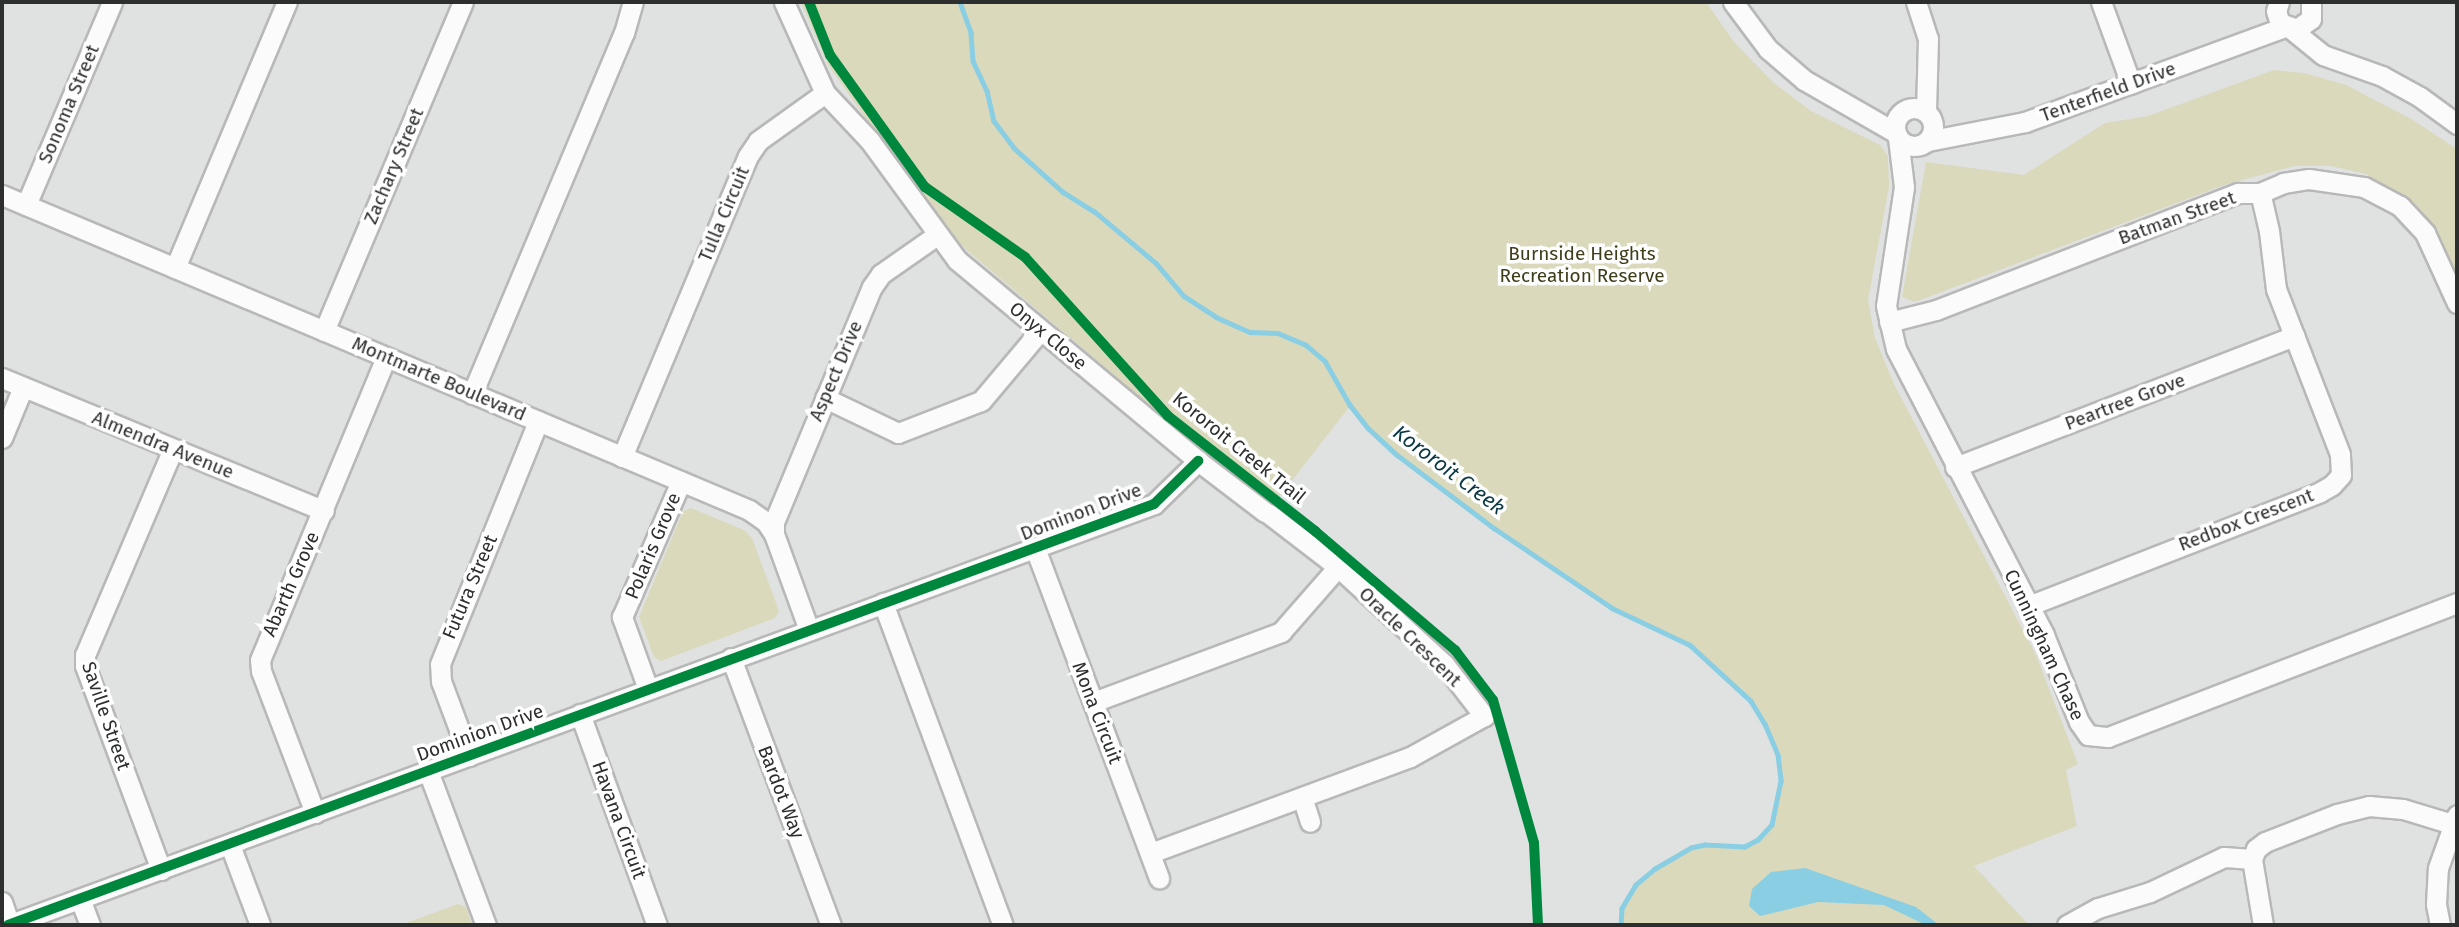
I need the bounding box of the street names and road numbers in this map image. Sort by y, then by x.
street label: Sonoma Street [34,41,104,167]
street label: Tenterfield Drive [2037,57,2179,127]
street label: Zachary Street [359,105,429,227]
street label: Tulla Circuit [694,163,754,265]
street label: Batman Street [2115,186,2239,250]
street label: Onyx Close [1005,297,1091,375]
street label: Aspect Drive [805,317,867,425]
street label: Montmarte Boulevard [349,332,529,426]
street label: Peartree Grove [2062,369,2188,435]
street label: Kororoit Creek Trail [1168,387,1310,509]
street label: Almendra Avenue [89,406,237,484]
street label: Dominon Drive [1017,478,1145,546]
street label: Redbox Crescent [2175,484,2317,556]
street label: Polaris Grove [620,489,686,603]
street label: Abarth Grove [258,528,324,640]
street label: Futura Street [438,531,502,643]
street label: Cunningham Chase [1999,566,2089,724]
street label: Oracle Crescent [1354,582,1466,692]
street label: Saville Street [77,659,135,773]
street label: Mona Circuit [1067,659,1127,767]
street label: Dominion Drive [413,699,547,767]
street label: Bardot Way [753,742,809,842]
street label: Havana Circuit [587,758,651,882]

